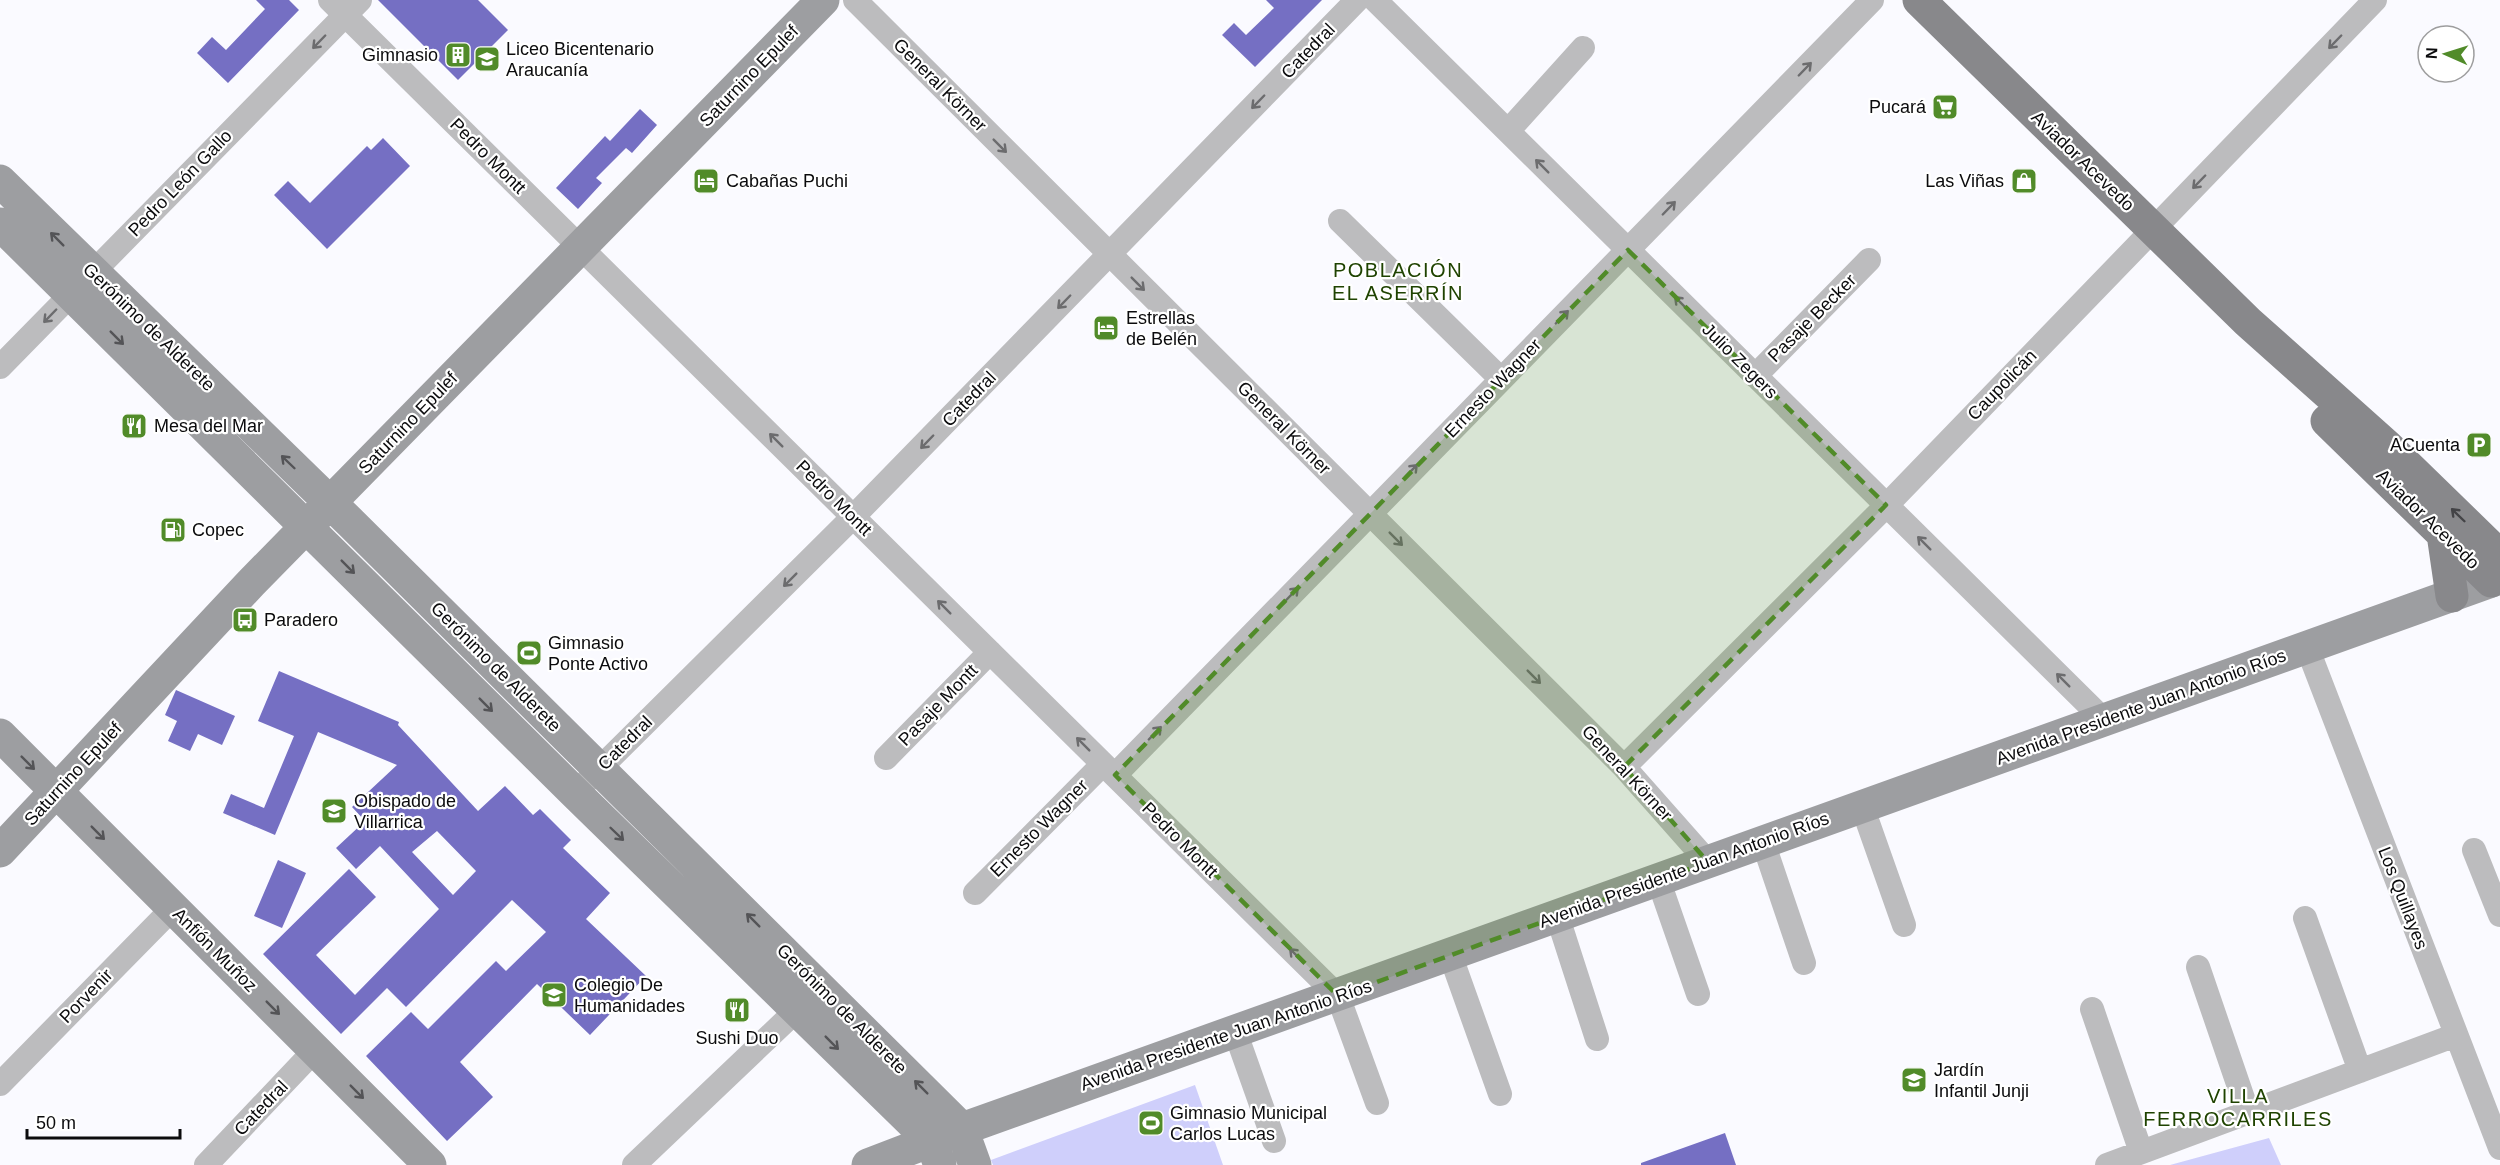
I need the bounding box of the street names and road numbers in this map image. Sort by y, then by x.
street label: Saturnino Epulef [696,20,803,131]
street label: Catedral [1277,20,1339,82]
street label: General Körner [889,34,991,136]
street label: Aviador Acevedo [2028,107,2138,215]
street label: Pedro Montt [446,114,530,198]
street label: Pedro León Gallo [124,126,236,240]
street label: Gerónimo de Alderete [79,259,219,395]
street label: Pasaje Becker [1764,270,1860,366]
street label: Julio Zegers [1698,319,1782,403]
street label: Ernesto Wagner [1441,335,1545,441]
street label: Caupolicán [1964,346,2040,424]
street label: Saturnino Epulef [355,367,462,478]
street label: Catedral [938,368,1000,430]
street label: General Körner [1233,377,1335,479]
street label: Pedro Montt [792,456,876,540]
street label: Aviador Acevedo [2373,465,2483,573]
street label: Gerónimo de Alderete [427,598,565,736]
street label: Avenida Presidente Juan Antonio Ríos [1993,645,2289,769]
street label: Pasaje Montt [894,660,982,750]
street label: Catedral [594,712,656,774]
street label: Saturnino Epulef [20,718,126,829]
street label: General Körner [1578,721,1676,825]
street label: Ernesto Wagner [986,775,1092,881]
street label: Pedro Montt [1138,798,1222,882]
street label: Avenida Presidente Juan Antonio Ríos [1536,808,1832,932]
street label: Los Quillayes [2374,844,2432,952]
street label: Anfión Muñoz [169,904,261,996]
street label: Gerónimo de Alderete [773,940,911,1078]
street label: Porvenir [56,965,116,1027]
street label: Avenida Presidente Juan Antonio Ríos [1078,976,1374,1094]
street label: Catedral [230,1077,292,1139]

